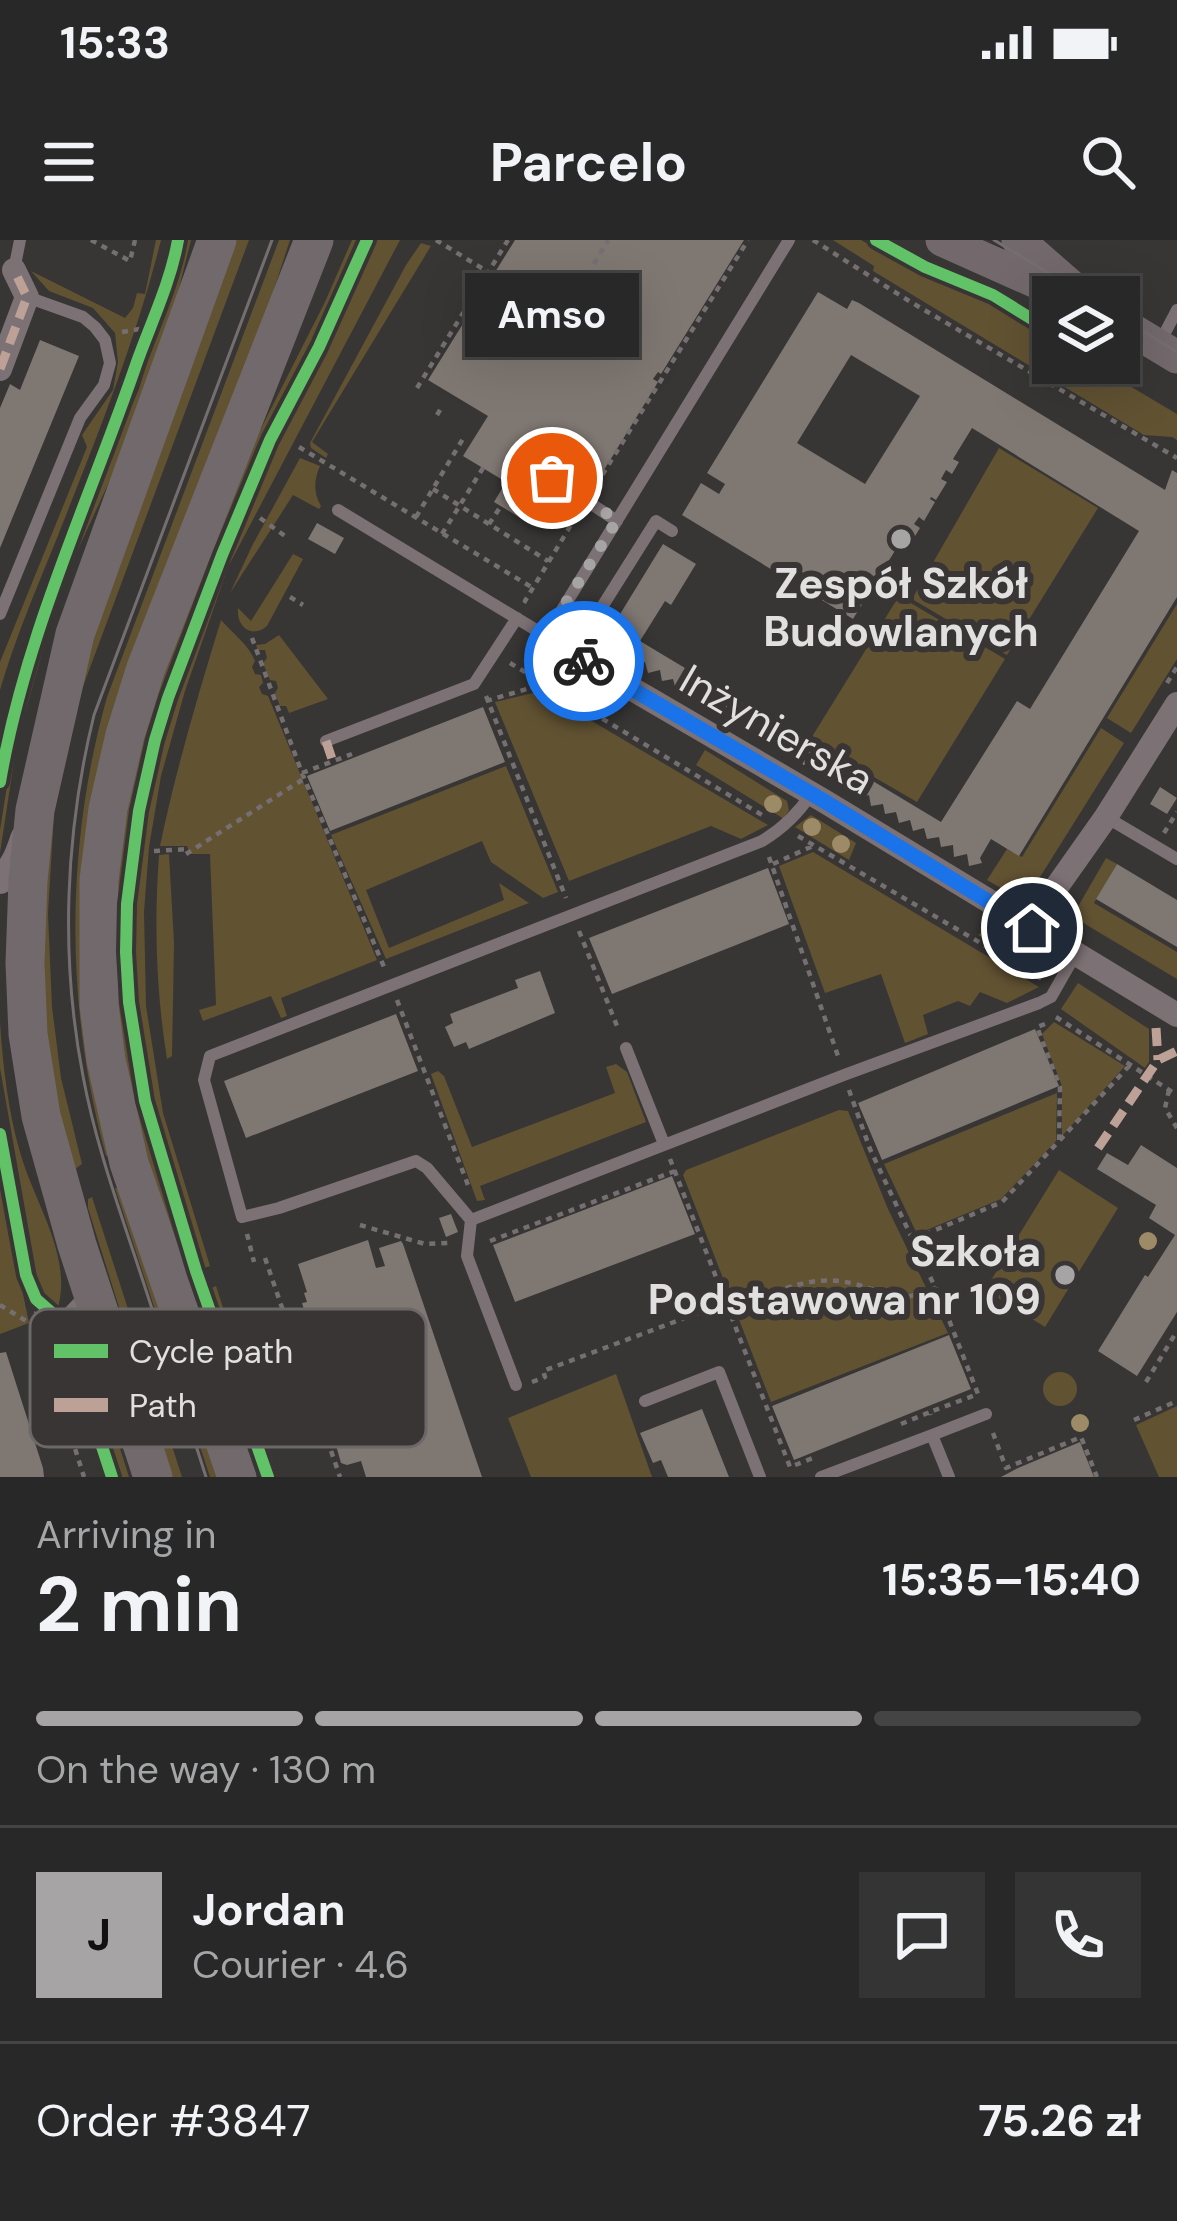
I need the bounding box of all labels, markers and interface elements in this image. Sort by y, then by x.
text: 15:33 [60,13,170,72]
text: Parcelo [490,127,687,198]
icon: menu [36,129,102,195]
icon: search [1075,129,1141,195]
callout: Amso [465,274,639,358]
map controls [1032,276,1140,384]
button: layers [1032,276,1140,384]
text: Amso [498,289,606,340]
pin [501,427,603,529]
icon: bag [519,445,585,511]
marker: Zespół Szkół Budowlanych [888,526,914,552]
place label: Zespół Szkół Budowlanych [763,556,1039,659]
courier [524,601,644,721]
icon: bike [551,628,617,694]
street label: Inżynierska [670,652,884,807]
pin [981,877,1083,979]
icon: home [999,895,1065,961]
place label: Szkoła Podstawowa nr 109 [648,1224,1041,1327]
marker: Szkoła Podstawowa nr 109 [1052,1262,1078,1288]
legend [30,1309,426,1447]
text: Cycle path [129,1330,293,1373]
text: Path [129,1384,197,1427]
text: Arriving in [36,1509,216,1560]
text: 15:35–15:40 [882,1550,1141,1609]
text: 2 min [36,1554,242,1655]
text: On the way · 130 m [36,1744,376,1795]
button: chat [859,1872,985,1998]
button: phone [1015,1872,1141,1998]
text: Jordan [192,1880,345,1939]
text: J [87,1905,111,1964]
text: Courier · 4.6 [192,1939,409,1990]
text: Order #3847 [36,2091,311,2150]
text: 75.26 zł [978,2091,1141,2150]

